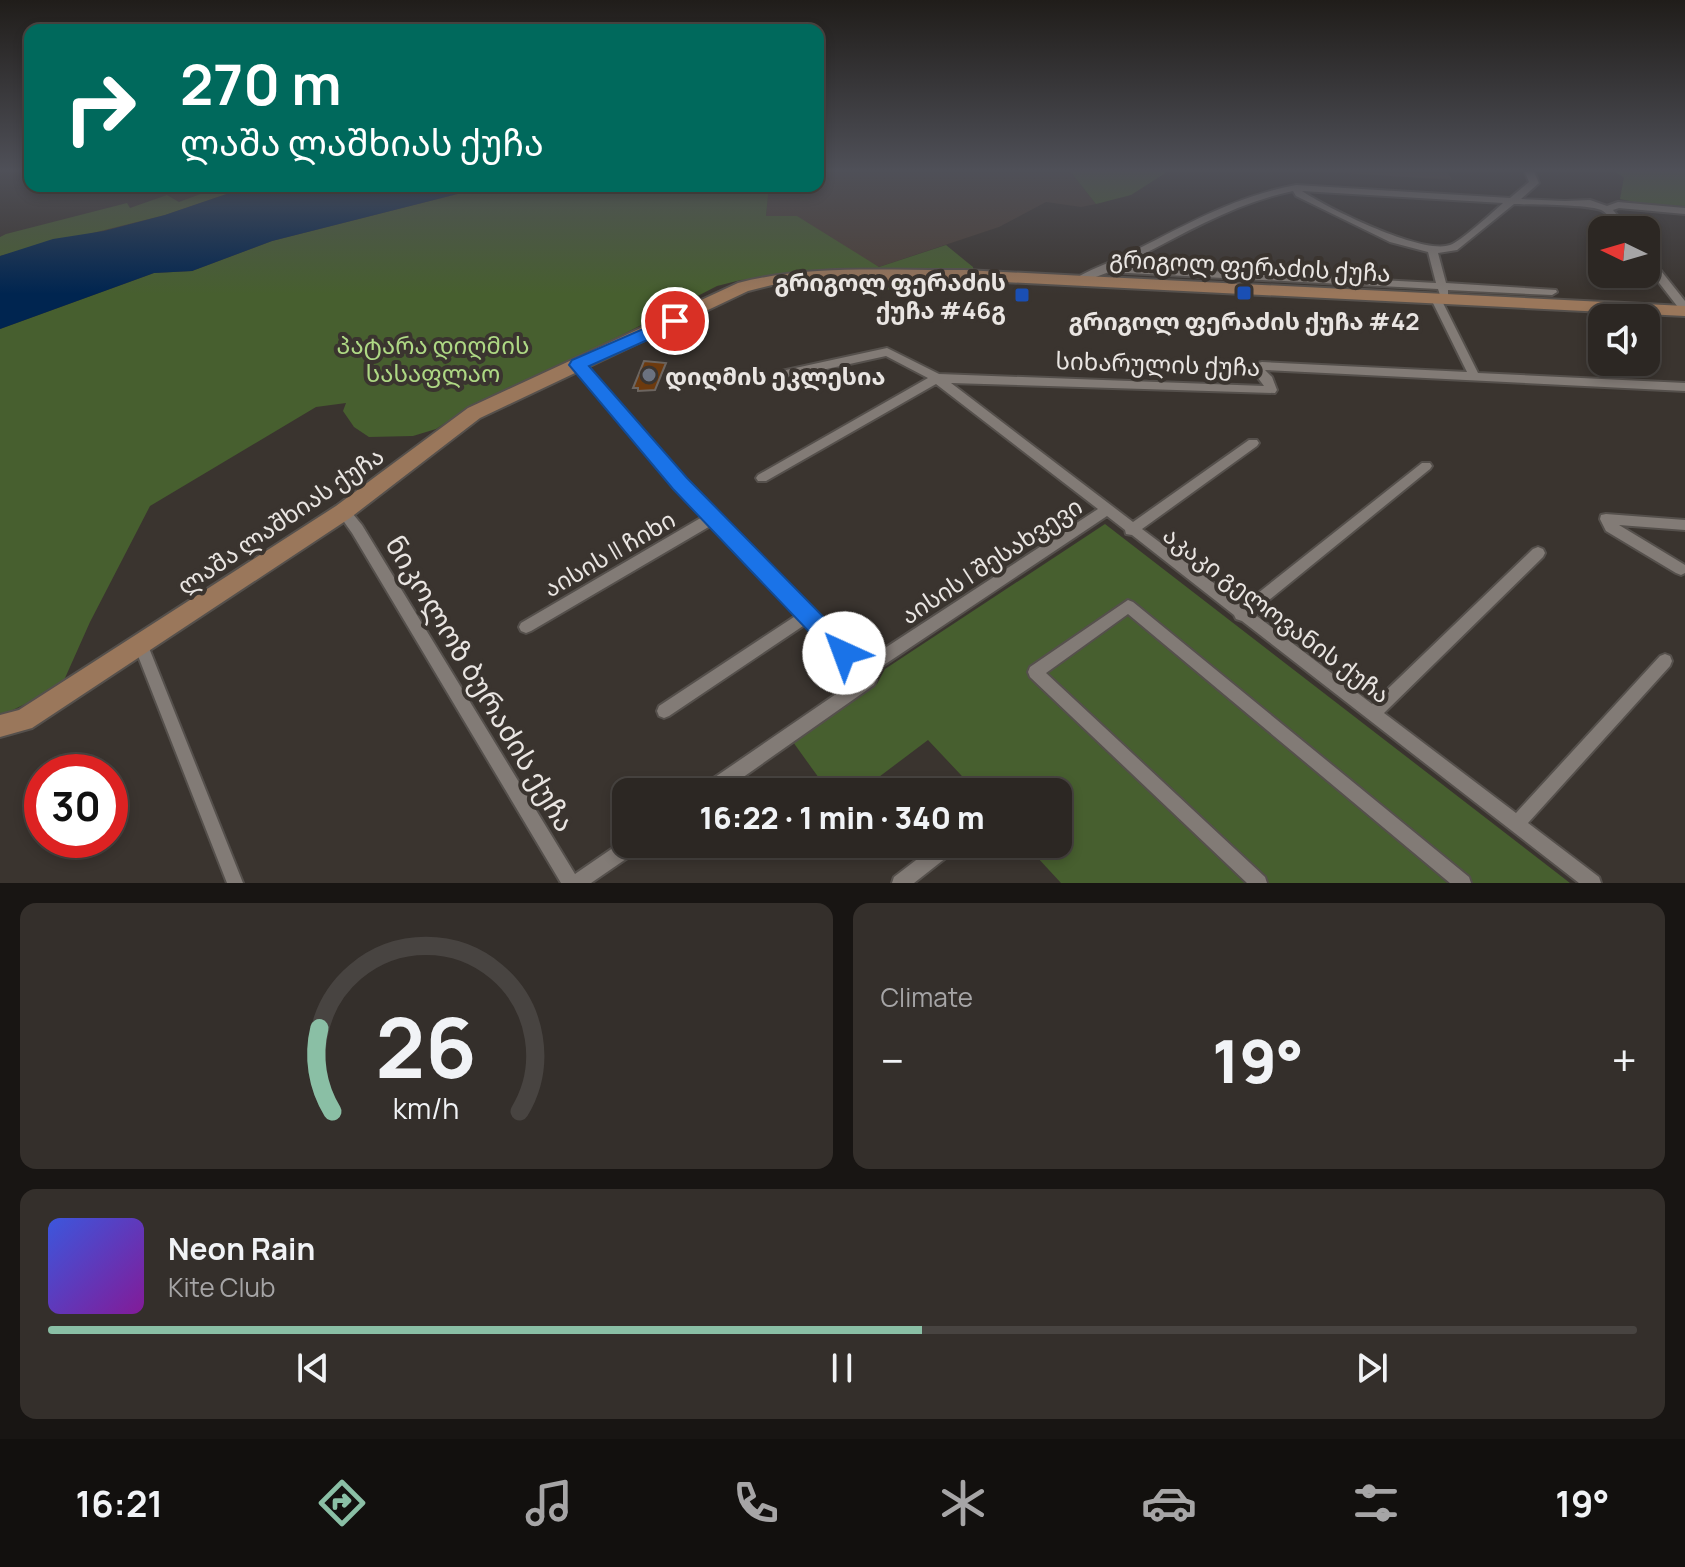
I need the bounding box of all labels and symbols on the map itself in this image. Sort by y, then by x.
north arrow [1588,216,1660,288]
street label: გრიგოლ ფერაძის ქუჩა [1109,241,1391,289]
place label: გრიგოლ ფერაძის ქუჩა #46გ [774,265,1006,326]
marker: გრიგოლ ფერაძის ქუჩა #42 [1235,284,1253,302]
marker: გრიგოლ ფერაძის ქუჩა #46გ [1013,286,1031,304]
pin [641,287,709,355]
place label: გრიგოლ ფერაძის ქუჩა #42 [1068,304,1420,337]
park label: პატარა დიღმის სასაფლაო [337,328,529,389]
street label: სიხარულის ქუჩა [1055,343,1261,383]
place label: დიღმის ეკლესია [665,359,886,392]
marker: დიღმის ეკლესია [640,366,658,384]
street label: ლაშა ლაშხიას ქუჩა [170,439,390,601]
street label: აისის I შესახვევი [894,489,1088,631]
street label: აისის II ჩიხი [537,502,681,604]
street label: აკაკი გელოვანის ქუჩა [1157,518,1397,710]
street label: ნიკოლოზ ბურაძის ქუჩა [377,528,585,838]
position arrow [802,611,886,695]
speed limit sign: 30 [24,754,128,858]

